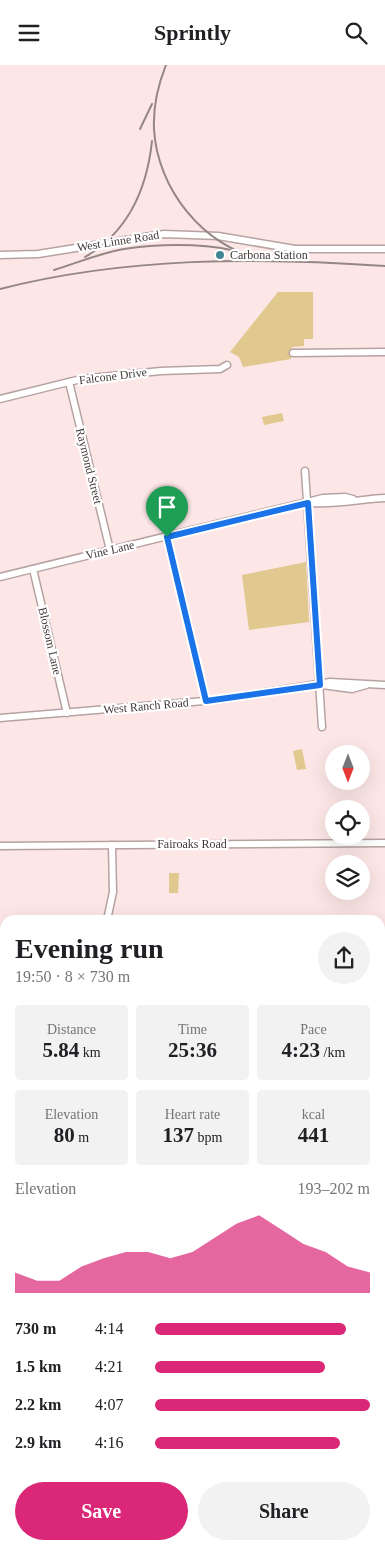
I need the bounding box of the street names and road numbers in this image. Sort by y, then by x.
street label: West Linne Road [76,228,160,254]
street label: Falcone Drive [78,365,148,387]
street label: Raymond Street [73,427,105,506]
street label: Vine Lane [84,538,136,562]
street label: Blossom Lane [35,606,65,676]
street label: West Ranch Road [103,695,189,717]
street label: Fairoaks Road [157,837,227,851]

